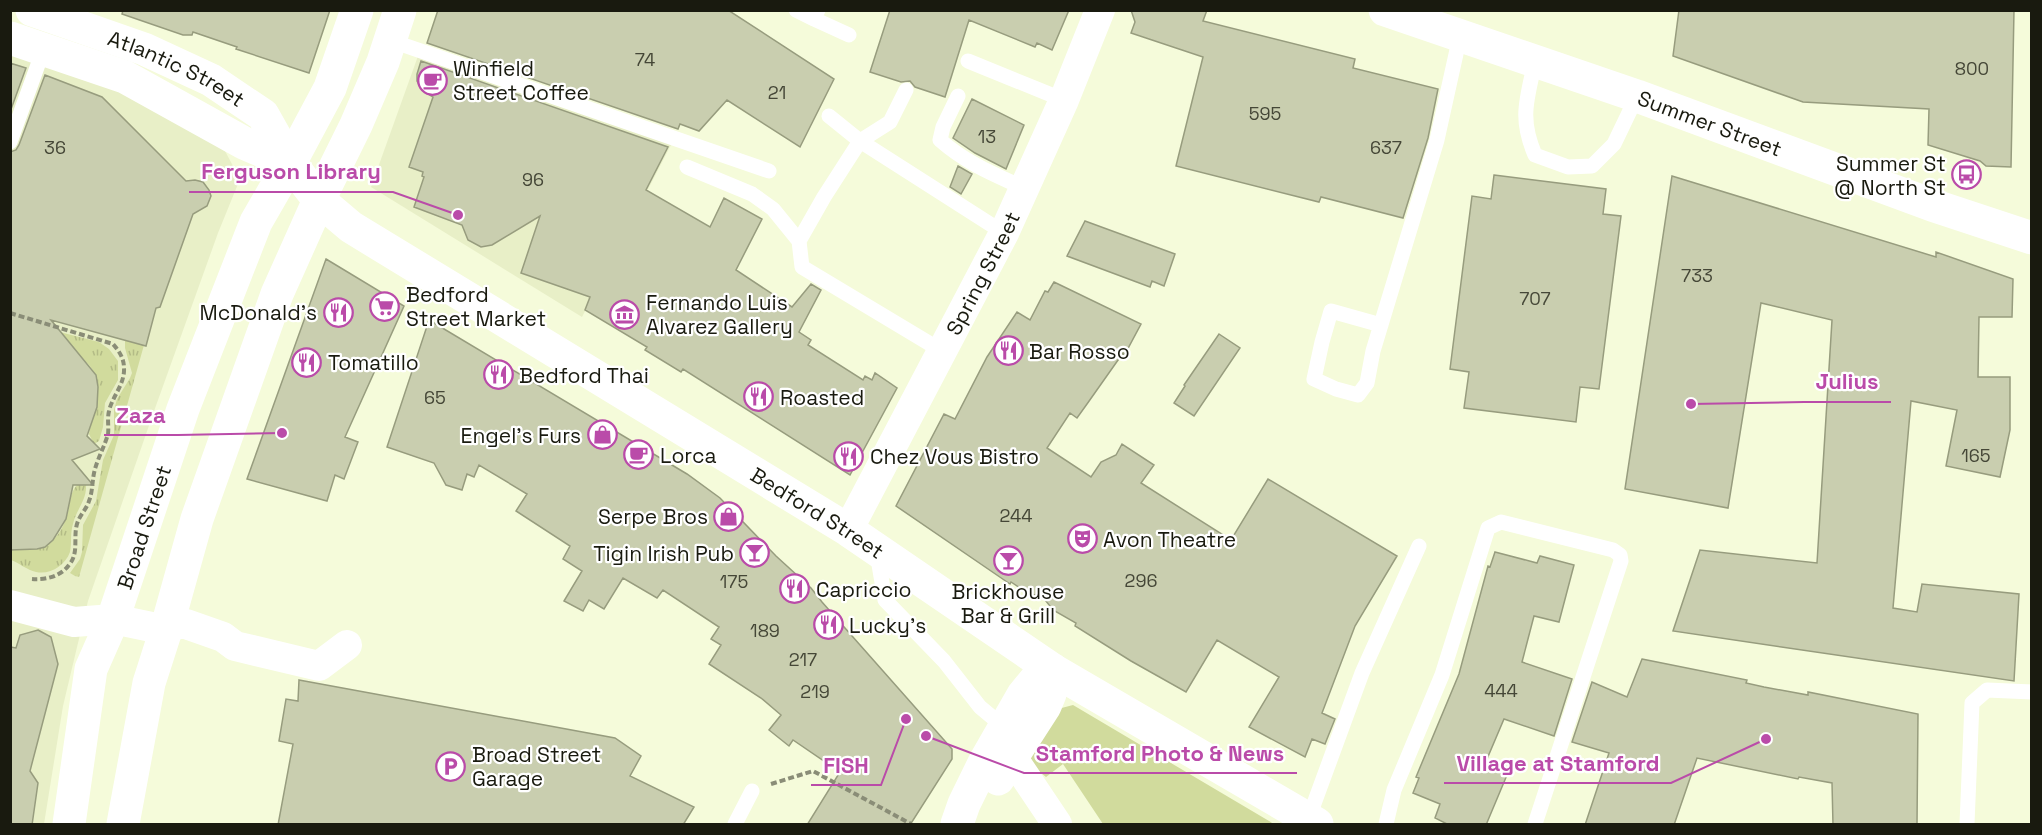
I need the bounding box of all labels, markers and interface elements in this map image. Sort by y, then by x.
street label: Atlantic Street [104,24,250,113]
house number: 74 [635,48,655,71]
place label: Winfield Street Coffee [453,55,589,106]
house number: 800 [1955,57,1989,80]
cafe icon: Winfield Street Coffee [416,64,448,96]
house number: 21 [768,81,786,104]
street label: Summer Street [1634,84,1786,162]
house number: 595 [1249,102,1281,125]
house number: 13 [978,125,996,148]
house number: 36 [44,136,66,159]
house number: 637 [1370,136,1402,159]
place label: Summer St @ North St [1834,150,1946,201]
callout: Ferguson Library [189,152,393,192]
text: Ferguson Library [201,157,381,185]
bus stop icon: Summer St @ North St [1951,159,1983,191]
house number: 96 [522,168,544,191]
street label: Spring Street [939,207,1025,340]
house number: 733 [1681,264,1713,287]
place label: Bedford Street Market [406,281,546,332]
house number: 707 [1519,287,1551,310]
place label: Fernando Luis Alvarez Gallery [646,289,793,340]
supermarket icon: Bedford Street Market [369,290,401,322]
restaurant icon: McDonald's [322,296,354,328]
museum icon: Fernando Luis Alvarez Gallery [609,298,641,330]
place label: McDonald's [199,299,317,326]
restaurant icon: Bar Rosso [992,335,1024,367]
place label: Bar Rosso [1029,338,1130,365]
restaurant icon: Tomatillo [291,346,323,378]
place label: Tomatillo [328,349,419,376]
restaurant icon: Bedford Thai [482,359,514,391]
place label: Bedford Thai [519,362,649,389]
callout: Julius [1804,362,1891,402]
text: Julius [1815,367,1879,395]
restaurant icon: Roasted [743,381,775,413]
place label: Roasted [780,384,864,411]
house number: 65 [424,386,446,409]
callout: Zaza [104,395,178,435]
text: Zaza [116,401,166,429]
shop icon: Engel's Furs [586,419,618,451]
place label: Engel's Furs [461,422,581,449]
cafe icon: Lorca [623,439,655,471]
restaurant icon: Chez Vous Bistro [833,440,865,472]
place label: Lorca [660,442,717,469]
place label: Chez Vous Bistro [870,443,1039,470]
house number: 165 [1961,444,1991,467]
street label: Bedford Street [746,461,890,564]
street label: Broad Street [110,462,177,593]
shop icon: Serpe Bros [713,500,745,532]
place label: Serpe Bros [598,503,708,530]
house number: 244 [1000,504,1032,527]
theatre icon: Avon Theatre [1066,523,1098,555]
place label: Avon Theatre [1103,526,1236,553]
bar icon: Tigin Irish Pub [739,537,771,569]
place label: Tigin Irish Pub [593,540,734,567]
bar icon: Brickhouse Bar & Grill [992,544,1024,576]
house number: 296 [1125,569,1157,592]
house number: 175 [720,570,748,593]
restaurant icon: Capriccio [779,573,811,605]
place label: Capriccio [816,576,911,603]
place label: Brickhouse Bar & Grill [951,578,1065,629]
restaurant icon: Lucky's [812,609,844,641]
place label: Lucky's [849,612,926,639]
house number: 189 [750,619,780,642]
house number: 217 [789,648,817,671]
house number: 444 [1484,679,1518,702]
house number: 219 [800,680,830,703]
callout: Stamford Photo & News [1024,733,1297,773]
text: Stamford Photo & News [1036,739,1284,767]
place label: Broad Street Garage [472,741,601,792]
callout: Village at Stamford [1444,743,1671,783]
callout: FISH [811,745,881,785]
text: Village at Stamford [1456,749,1660,777]
parking icon: Broad Street Garage [435,750,467,782]
text: FISH [823,751,869,779]

